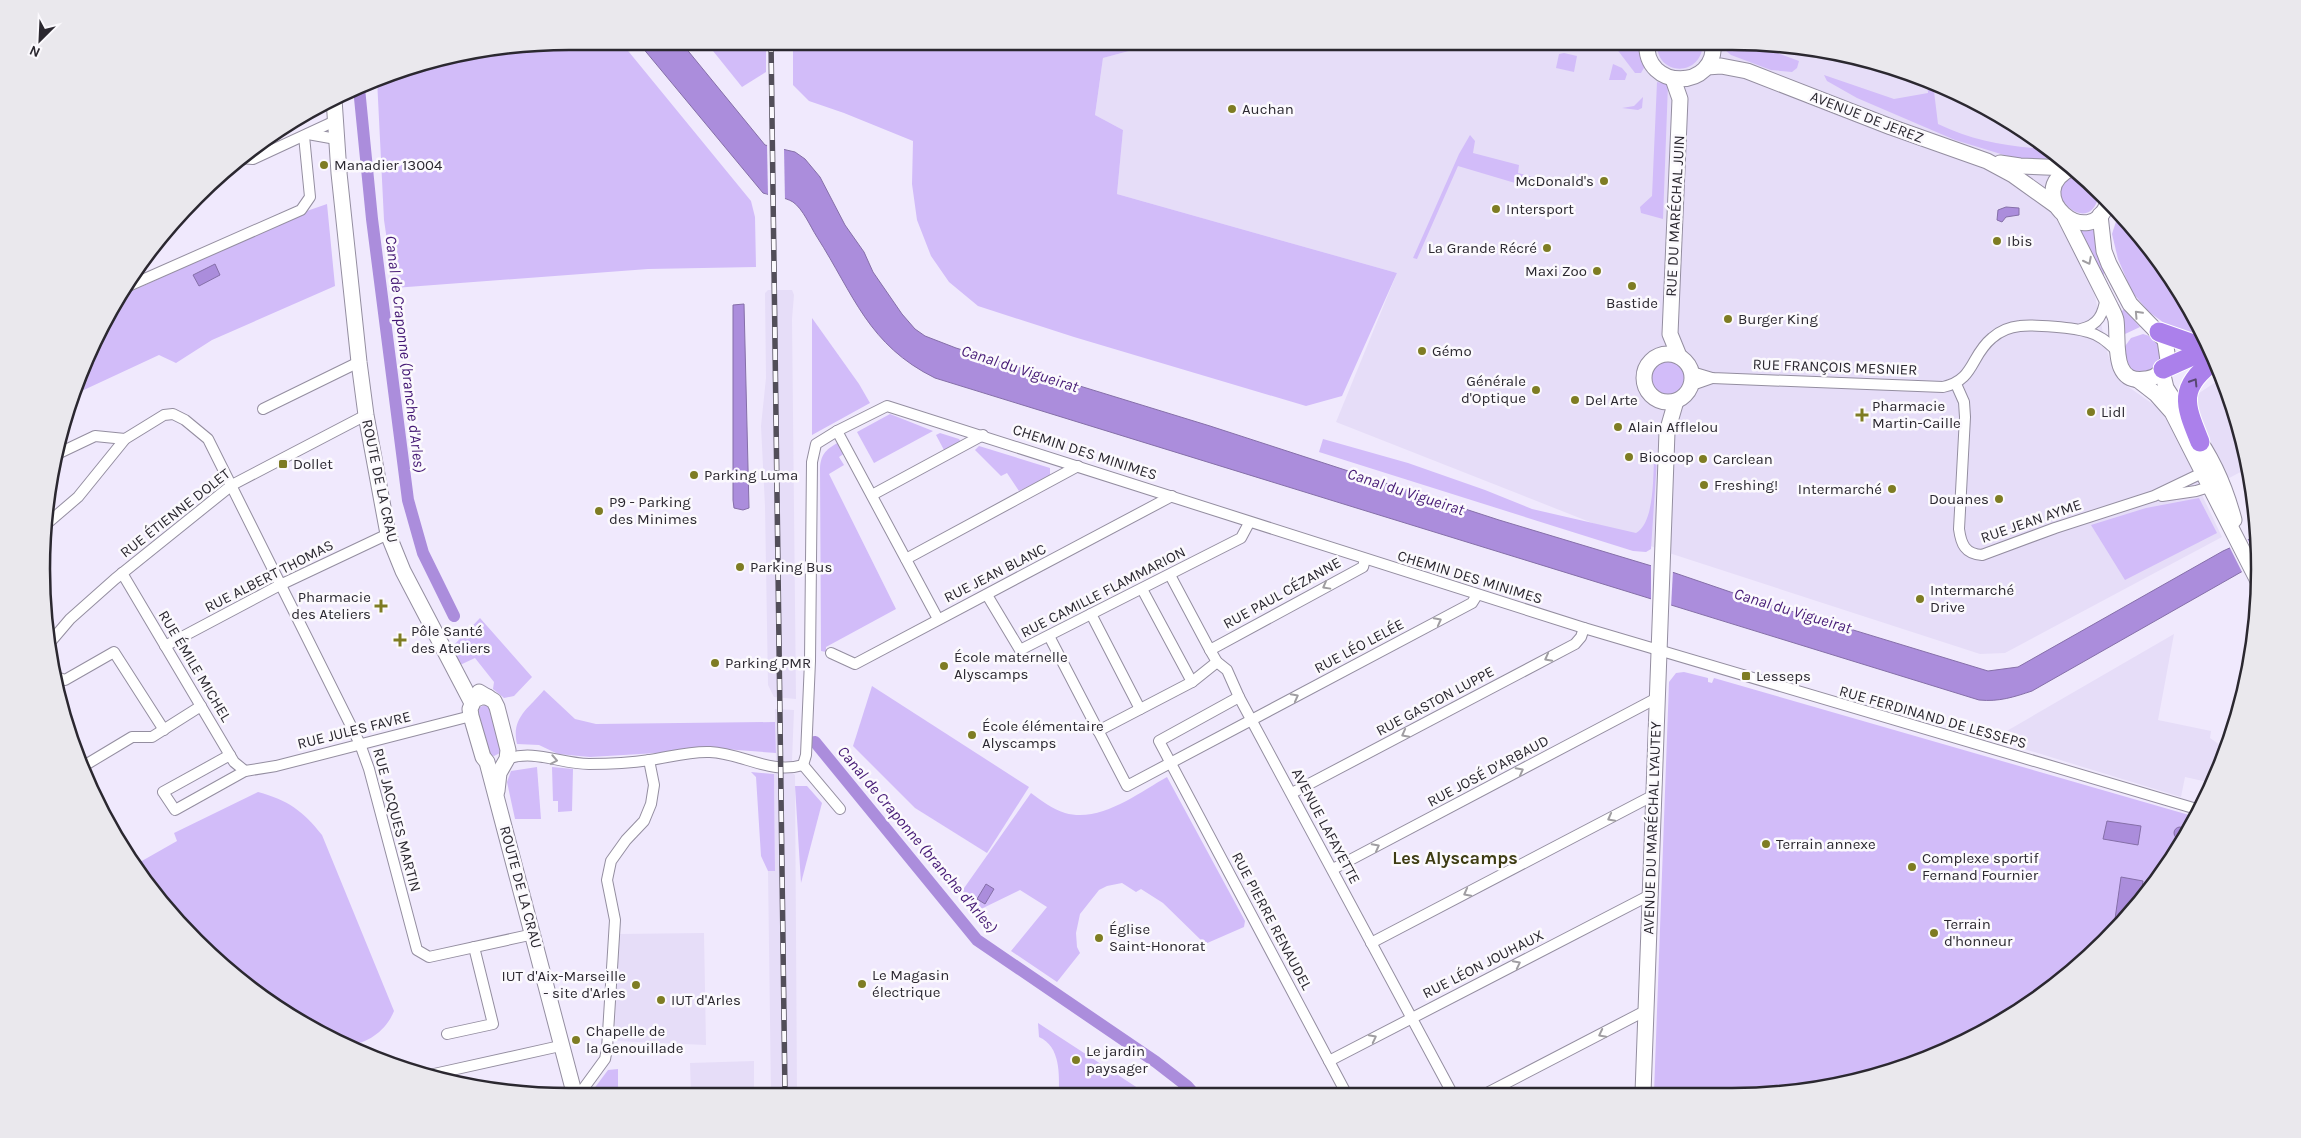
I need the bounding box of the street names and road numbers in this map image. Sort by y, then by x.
street label: AVENUE DE JEREZ [1808,87,1926,147]
street label: RUE DU MARÉCHAL JUIN [1662,135,1688,297]
street label: RUE FRANÇOIS MESNIER [1752,355,1918,379]
street label: ROUTE DE LA CRAU [358,417,402,545]
street label: CHEMIN DES MINIMES [1010,420,1160,484]
street label: RUE ÉTIENNE DOLET [116,464,234,562]
street label: RUE JEAN AYME [1978,495,2084,547]
street label: RUE ALBERT THOMAS [202,536,336,616]
street label: RUE JEAN BLANC [941,539,1049,607]
street label: RUE CAMILLE FLAMMARION [1018,543,1188,641]
street label: CHEMIN DES MINIMES [1395,546,1545,608]
street label: RUE PAUL CÉZANNE [1220,553,1344,633]
street label: RUE ÉMILE MICHEL [155,607,235,725]
street label: RUE LÉO LELÉE [1311,615,1407,677]
street label: RUE GASTON LUPPE [1373,662,1497,740]
street label: RUE FERDINAND DE LESSEPS [1837,682,2029,752]
street label: RUE JULES FAVRE [295,707,413,753]
street label: AVENUE DU MARÉCHAL LYAUTEY [1639,720,1665,935]
street label: RUE JOSÉ D'ARBAUD [1424,731,1552,811]
street label: RUE JACQUES MARTIN [369,746,425,894]
street label: AVENUE LAFAYETTE [1288,765,1364,887]
street label: ROUTE DE LA CRAU [496,824,546,950]
street label: RUE PIERRE RENAUDEL [1228,849,1316,993]
street label: RUE LÉON JOUHAUX [1419,926,1547,1002]

